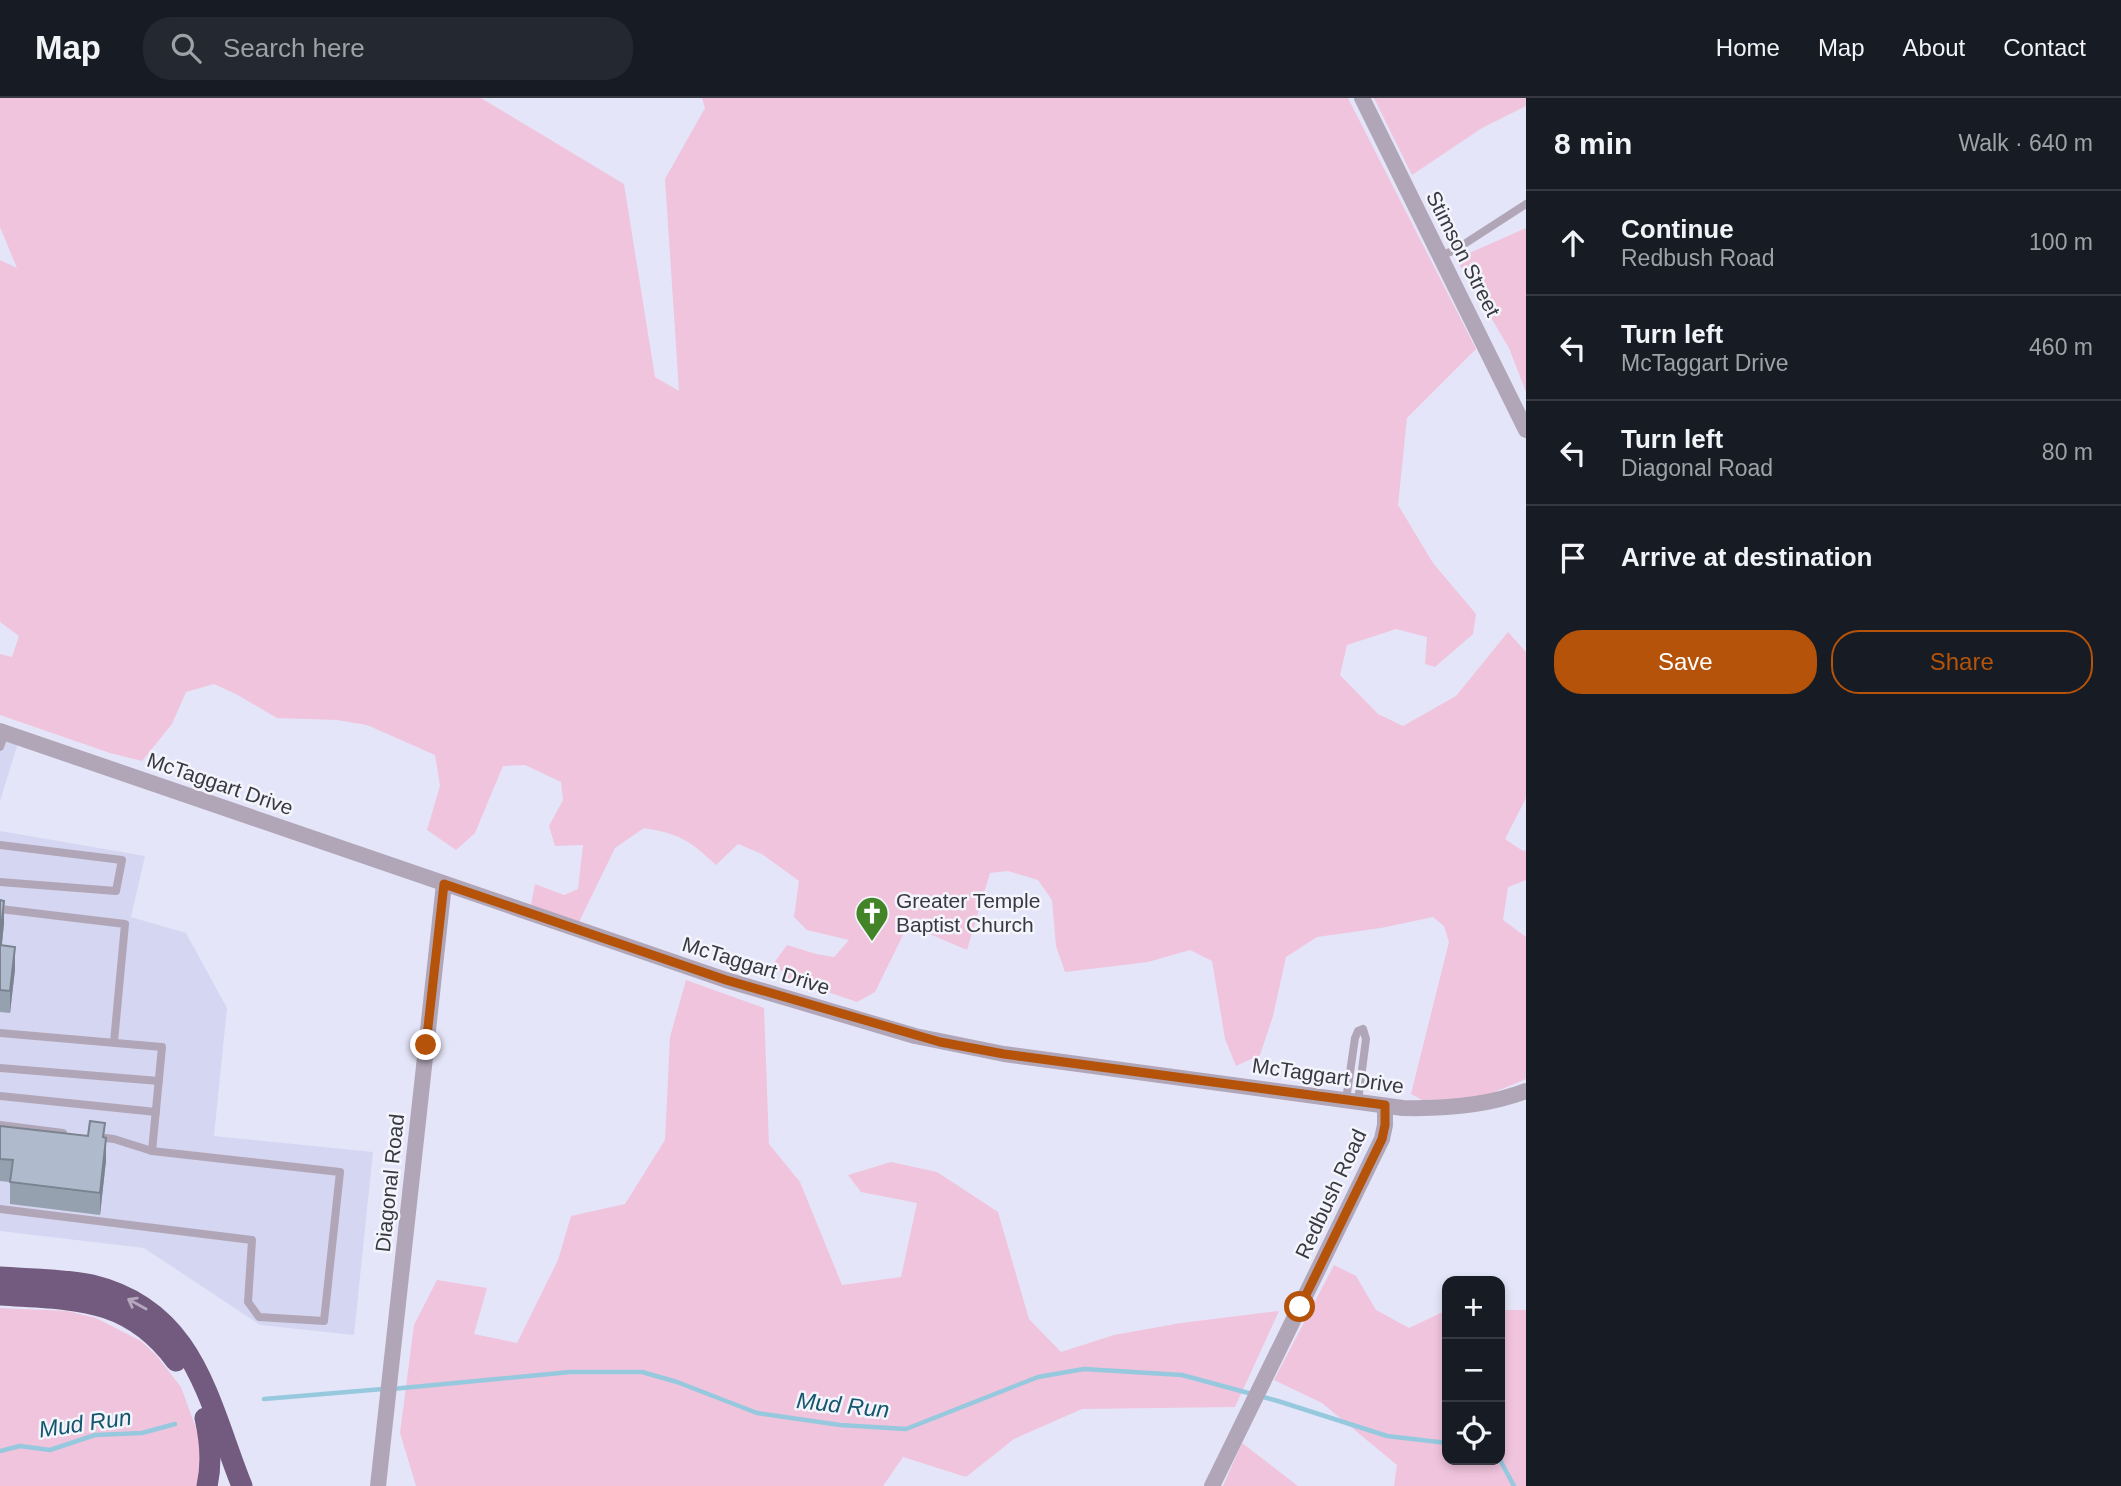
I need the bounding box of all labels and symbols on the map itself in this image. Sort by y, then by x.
street label: Stimson Street [1422,187,1505,320]
street label: McTaggart Drive [144,748,296,819]
place label: Greater Temple Baptist Church [896,889,1040,936]
church icon: Greater Temple Baptist Church [853,894,891,943]
street label: McTaggart Drive [680,932,833,999]
route end [410,1029,441,1060]
street label: McTaggart Drive [1251,1053,1405,1098]
street label: Diagonal Road [371,1113,408,1253]
street label: Redbush Road [1291,1125,1371,1262]
route start [1284,1291,1315,1322]
one-way arrow [128,1297,148,1311]
water label: Mud Run [795,1387,891,1423]
water label: Mud Run [37,1404,133,1442]

